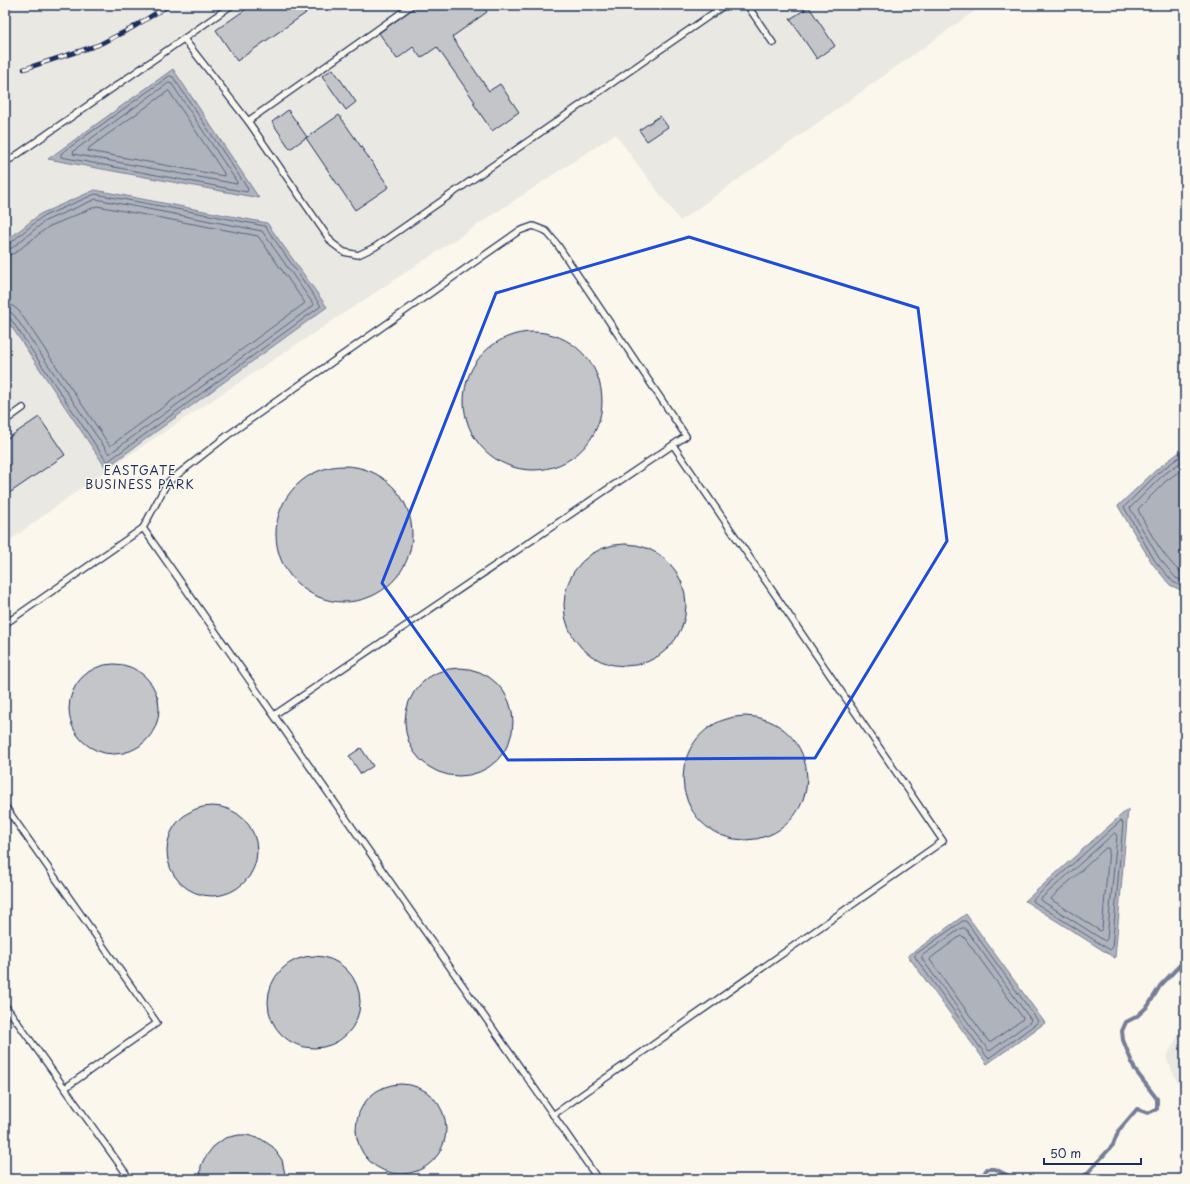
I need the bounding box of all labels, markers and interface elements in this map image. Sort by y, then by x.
district label: EASTGATE BUSINESS PARK [85,461,195,493]
scale bar [1044,1140,1141,1166]
text: 50 m [1050,1144,1081,1162]

